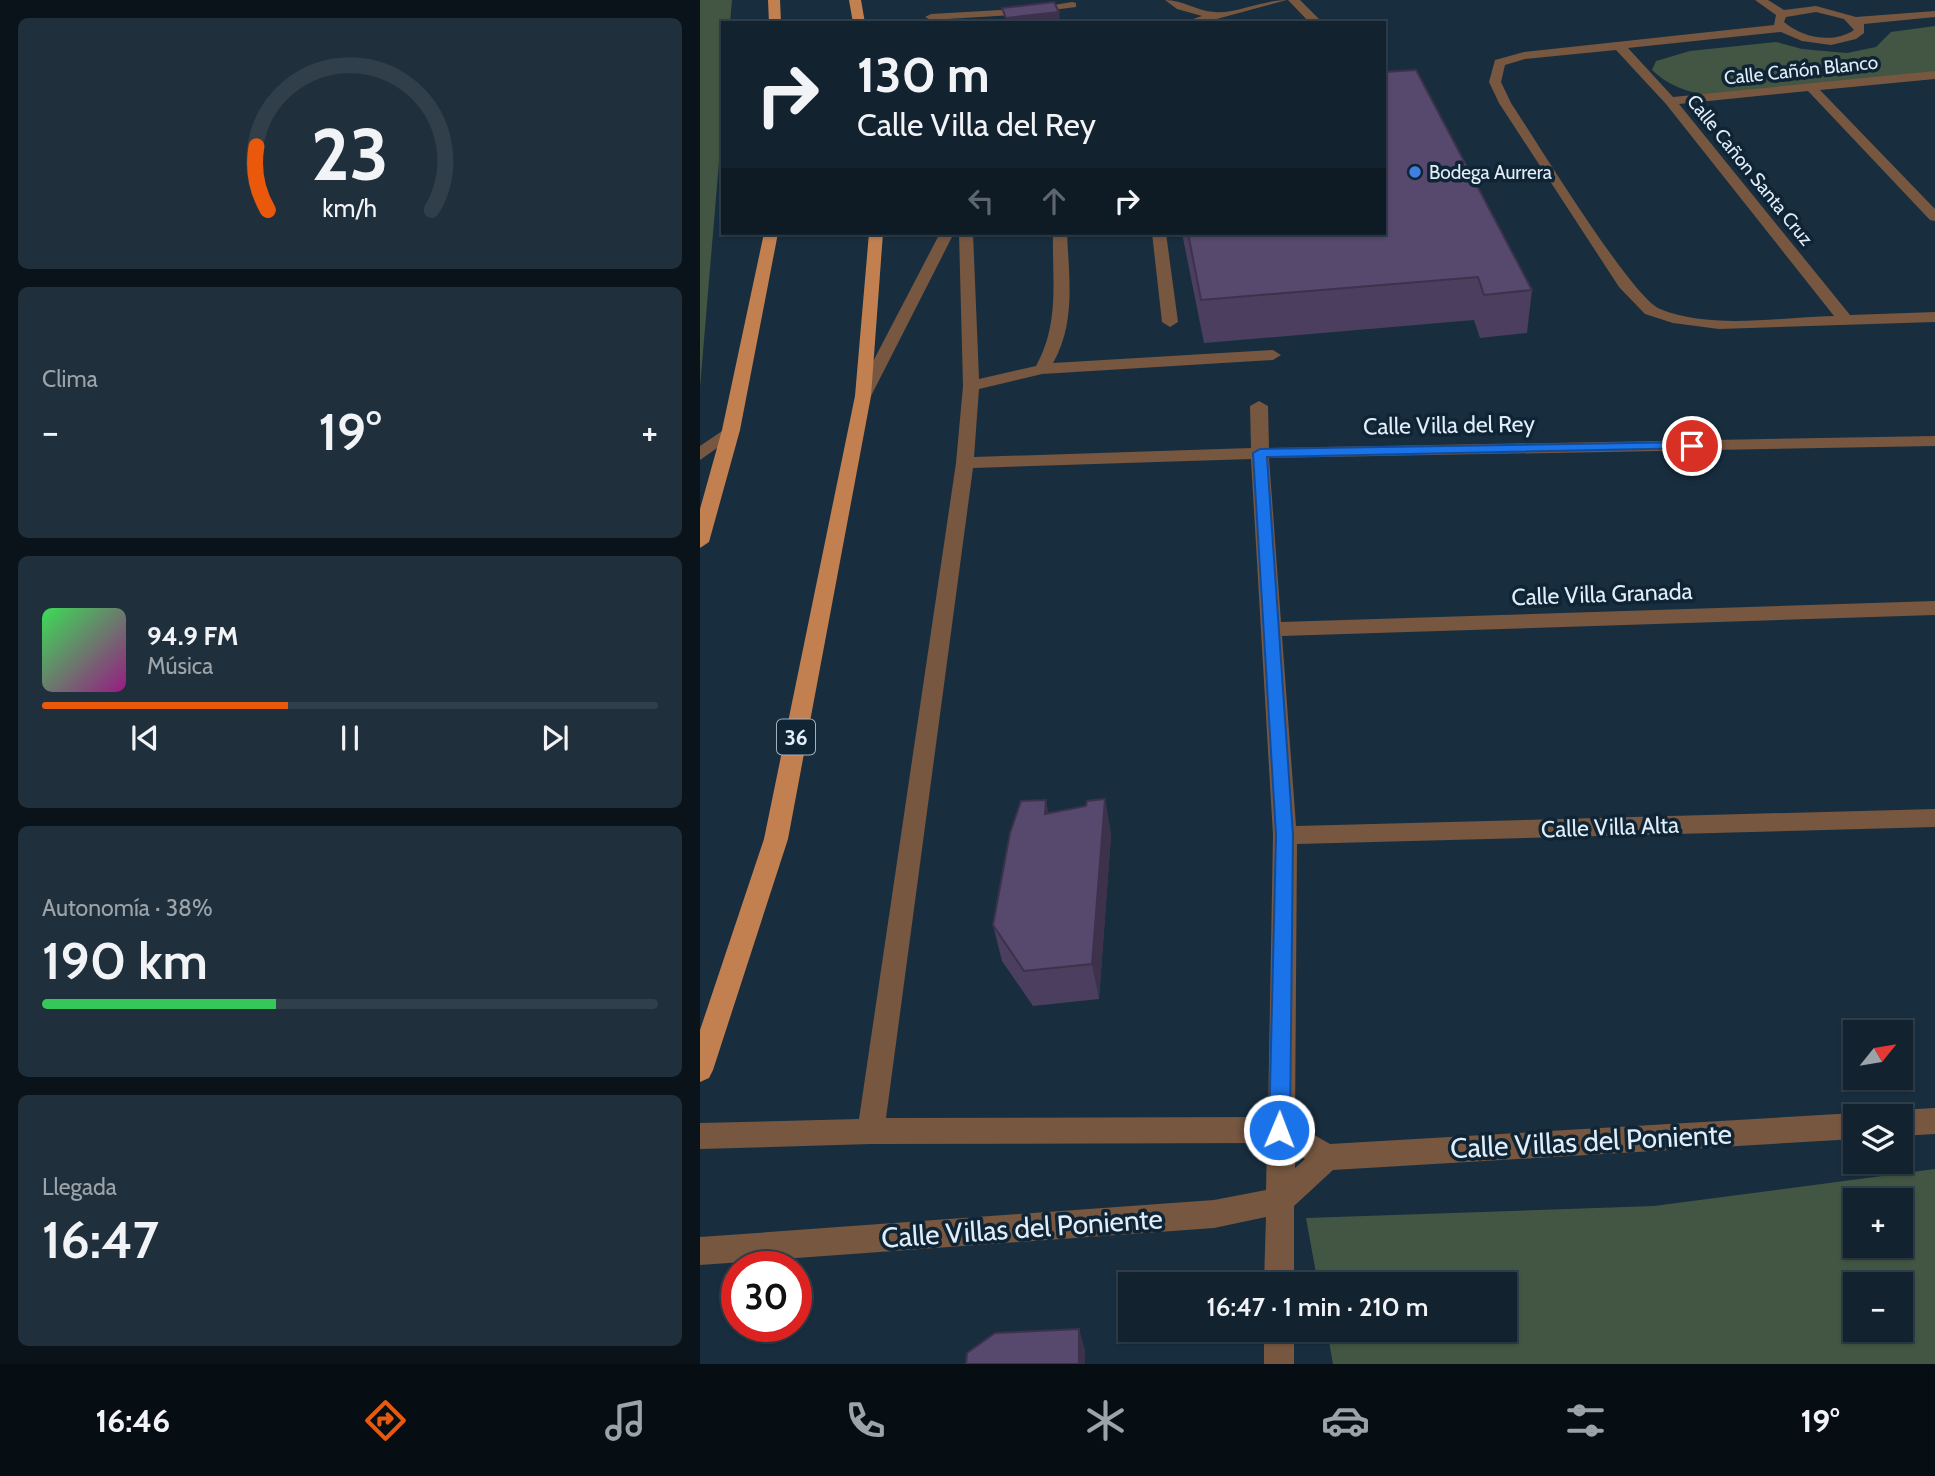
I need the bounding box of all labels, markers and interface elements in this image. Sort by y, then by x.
text: 130 m [857,45,990,104]
icon: right [742,49,833,140]
street label: Calle Cañón Blanco [1723,50,1879,90]
street label: Calle Cañon Santa Cruz [1682,90,1818,250]
text: Calle Villa del Rey [857,105,1096,144]
text: 23 [311,110,389,198]
place label: Bodega Aurrera [1429,161,1552,184]
marker: Bodega Aurrera [1407,164,1423,180]
icon: left [962,182,1000,220]
icon: ahead [1035,182,1073,220]
icon: right [1108,182,1146,220]
text: km/h [323,192,377,222]
text: Clima [42,365,98,393]
text: 19° [319,400,381,463]
text: − [42,408,59,455]
text: + [641,408,658,455]
street label: Calle Villa del Rey [1363,409,1535,440]
pin [1662,416,1722,476]
icon: arrive [1673,427,1711,465]
street label: Calle Villa Granada [1511,577,1693,611]
text: 94.9 FM [147,620,239,652]
text: Música [147,652,213,680]
icon: previous [126,719,164,757]
icon: pause [331,719,369,757]
icon: next [536,719,574,757]
road number: 36 [777,720,815,754]
street label: Calle Villa Alta [1541,811,1679,843]
text: Autonomía · 38% [42,894,213,922]
text: 190 km [42,929,208,992]
north arrow [1843,1020,1913,1090]
map controls [1843,1020,1913,1342]
position arrow [1242,1093,1316,1167]
button: layers [1843,1104,1913,1174]
street label: Calle Villas del Poniente [1449,1117,1733,1165]
text: Llegada [42,1173,117,1201]
button: + [1843,1188,1913,1258]
street label: Calle Villas del Poniente [880,1201,1164,1255]
text: 16:47 [42,1208,159,1271]
speed limit sign: 30 [721,1251,812,1342]
button: − [1843,1272,1913,1342]
text: 16:47 · 1 min · 210 m [1207,1291,1428,1323]
icon: directions [361,1396,410,1445]
icon: music [601,1396,650,1445]
icon: phone [841,1396,890,1445]
icon: climate [1081,1396,1130,1445]
icon: car [1321,1396,1370,1445]
icon: filters [1561,1396,1610,1445]
text: 16:46 [95,1401,170,1440]
text: 19° [1800,1401,1839,1440]

